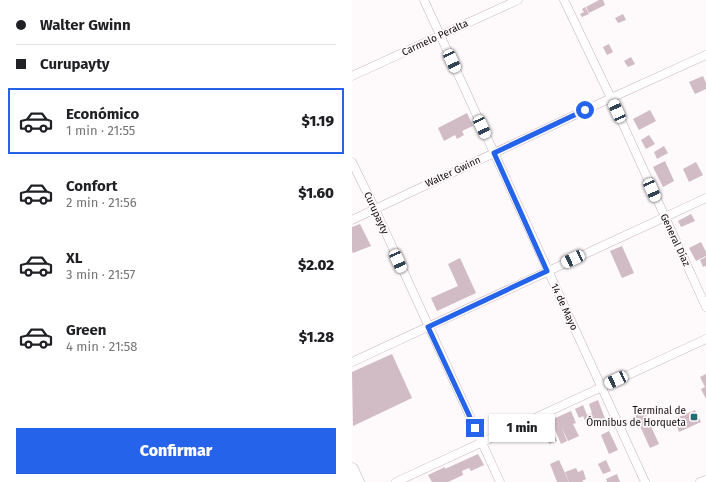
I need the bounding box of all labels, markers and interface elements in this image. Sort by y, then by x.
text: Walter Gwinn [40,16,131,34]
street label: Carmelo Peralta [400,17,470,59]
car [441,48,463,74]
text: Curupayty [40,55,110,73]
car [607,98,627,124]
route start [576,101,594,119]
icon: car [18,103,54,139]
text: Económico [66,105,139,123]
text: $1.19 [301,112,334,130]
car [471,114,493,140]
text: 1 min · 21:55 [66,123,135,138]
street label: Walter Gwinn [423,154,483,190]
icon: car [18,175,54,211]
text: Confort [66,177,118,195]
car [642,177,662,203]
text: $1.60 [298,184,334,202]
street label: Curupayty [361,190,391,236]
text: 2 min · 21:56 [66,195,137,210]
street label: General Díaz [658,211,694,269]
icon: car [18,247,54,283]
car [388,248,408,274]
car [560,248,586,270]
text: XL [66,249,82,267]
text: $2.02 [298,256,334,274]
text: 3 min · 21:57 [66,267,135,282]
street label: 14 de Mayo [548,282,580,332]
icon: car [18,319,54,355]
text: Green [66,321,106,339]
text: $1.28 [299,328,334,346]
text: 4 min · 21:58 [66,339,137,354]
car [603,369,629,391]
place label: Terminal de Ómnibus de Horqueta [586,405,686,429]
marker: Terminal de Ómnibus de Horqueta [689,412,699,422]
callout: 1 min [489,414,555,442]
route end [466,419,484,437]
text: 1 min [506,420,538,435]
button: Confirmar [16,428,336,474]

